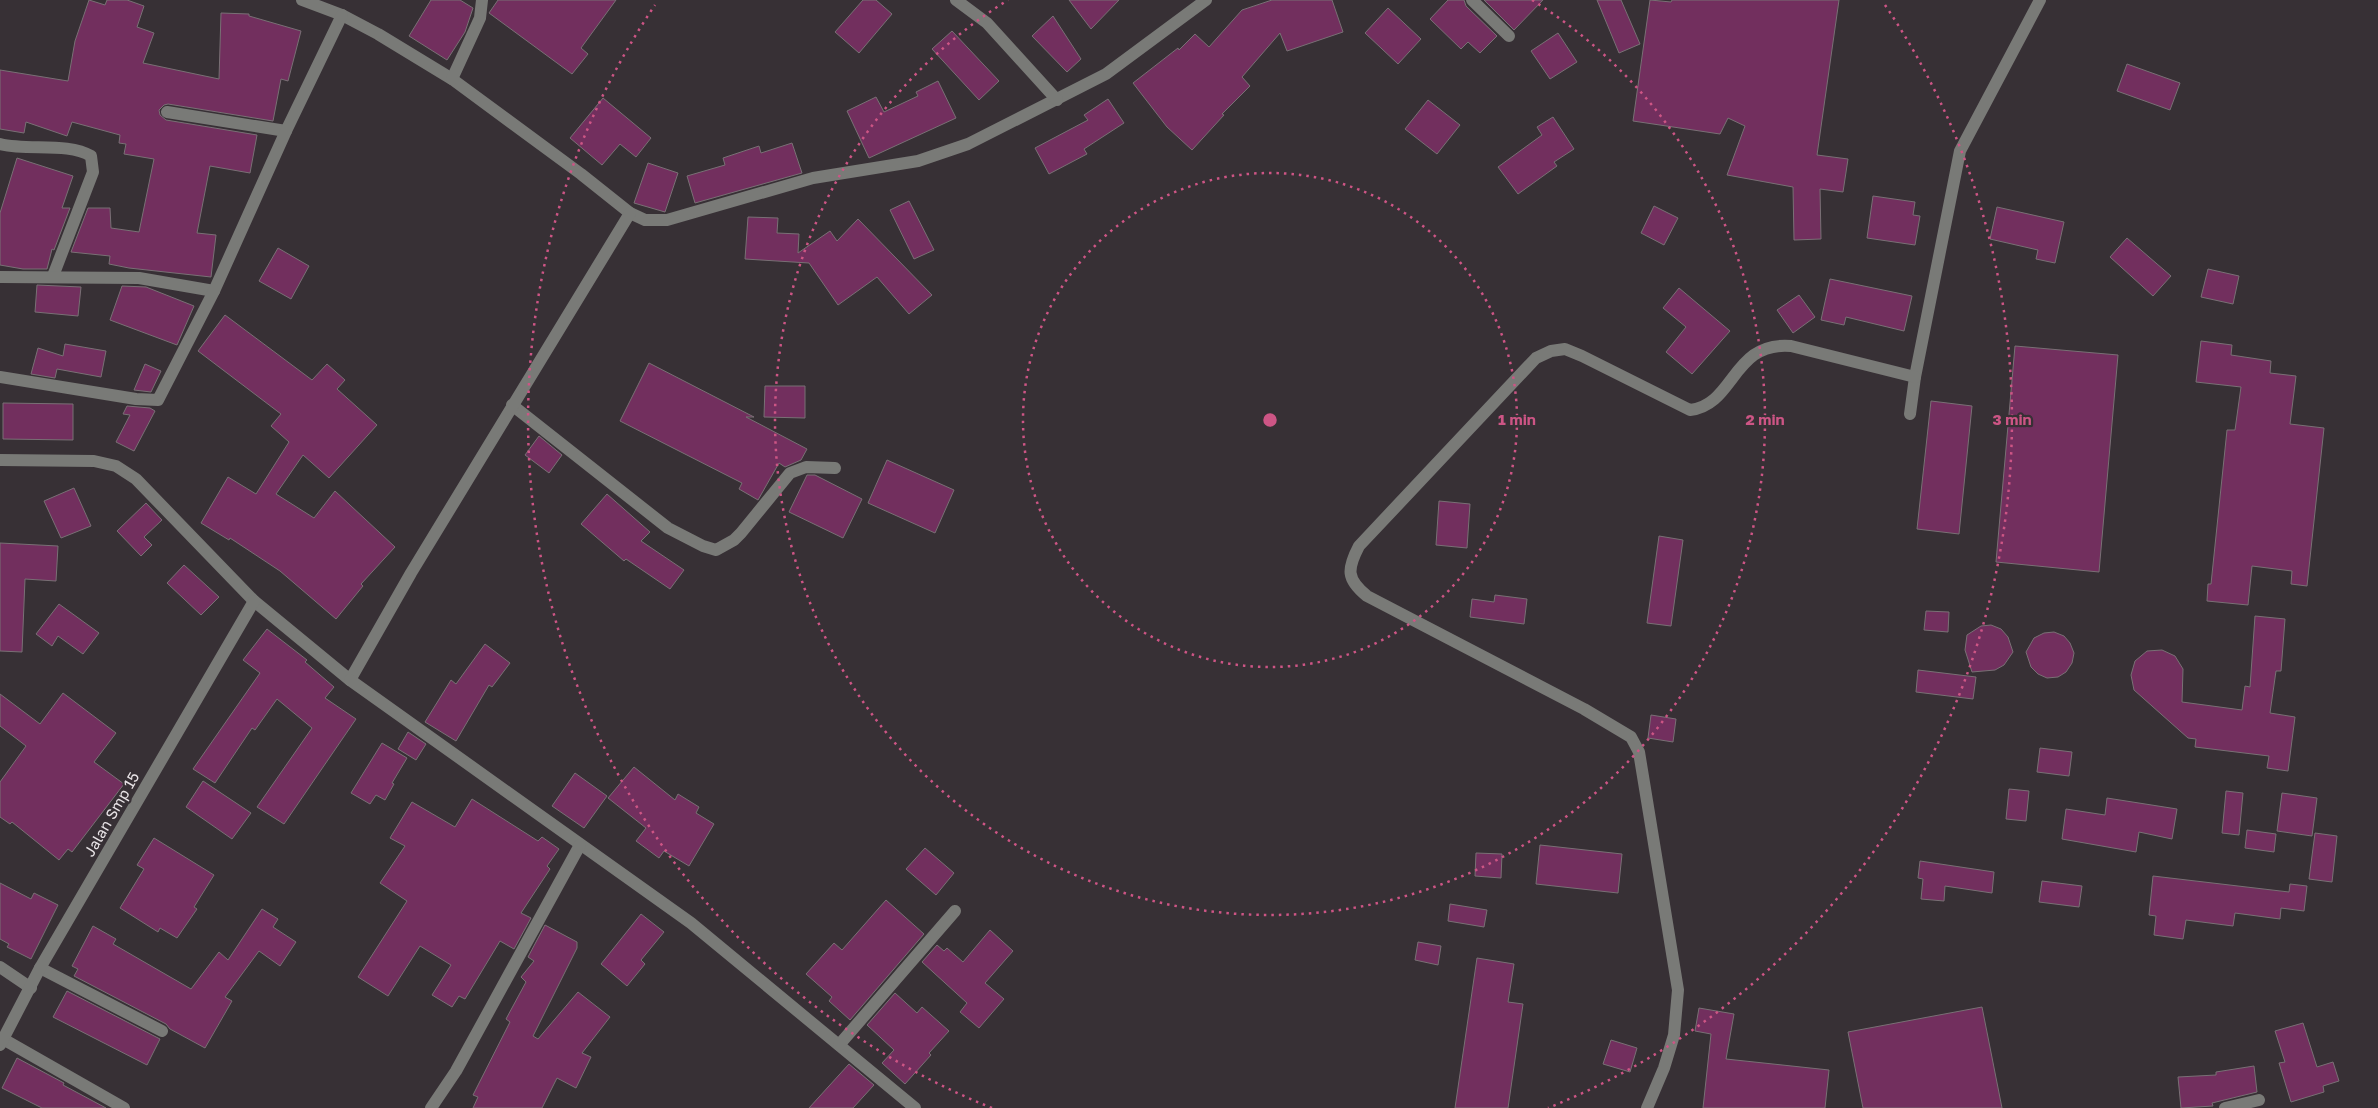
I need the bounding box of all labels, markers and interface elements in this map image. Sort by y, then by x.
text: 1 min [1498,410,1536,428]
text: 2 min [1745,410,1785,428]
text: 3 min [1992,410,2032,428]
centre of rings [1261,411,1279,429]
street label: Jalan Smp 15 [79,768,143,860]

